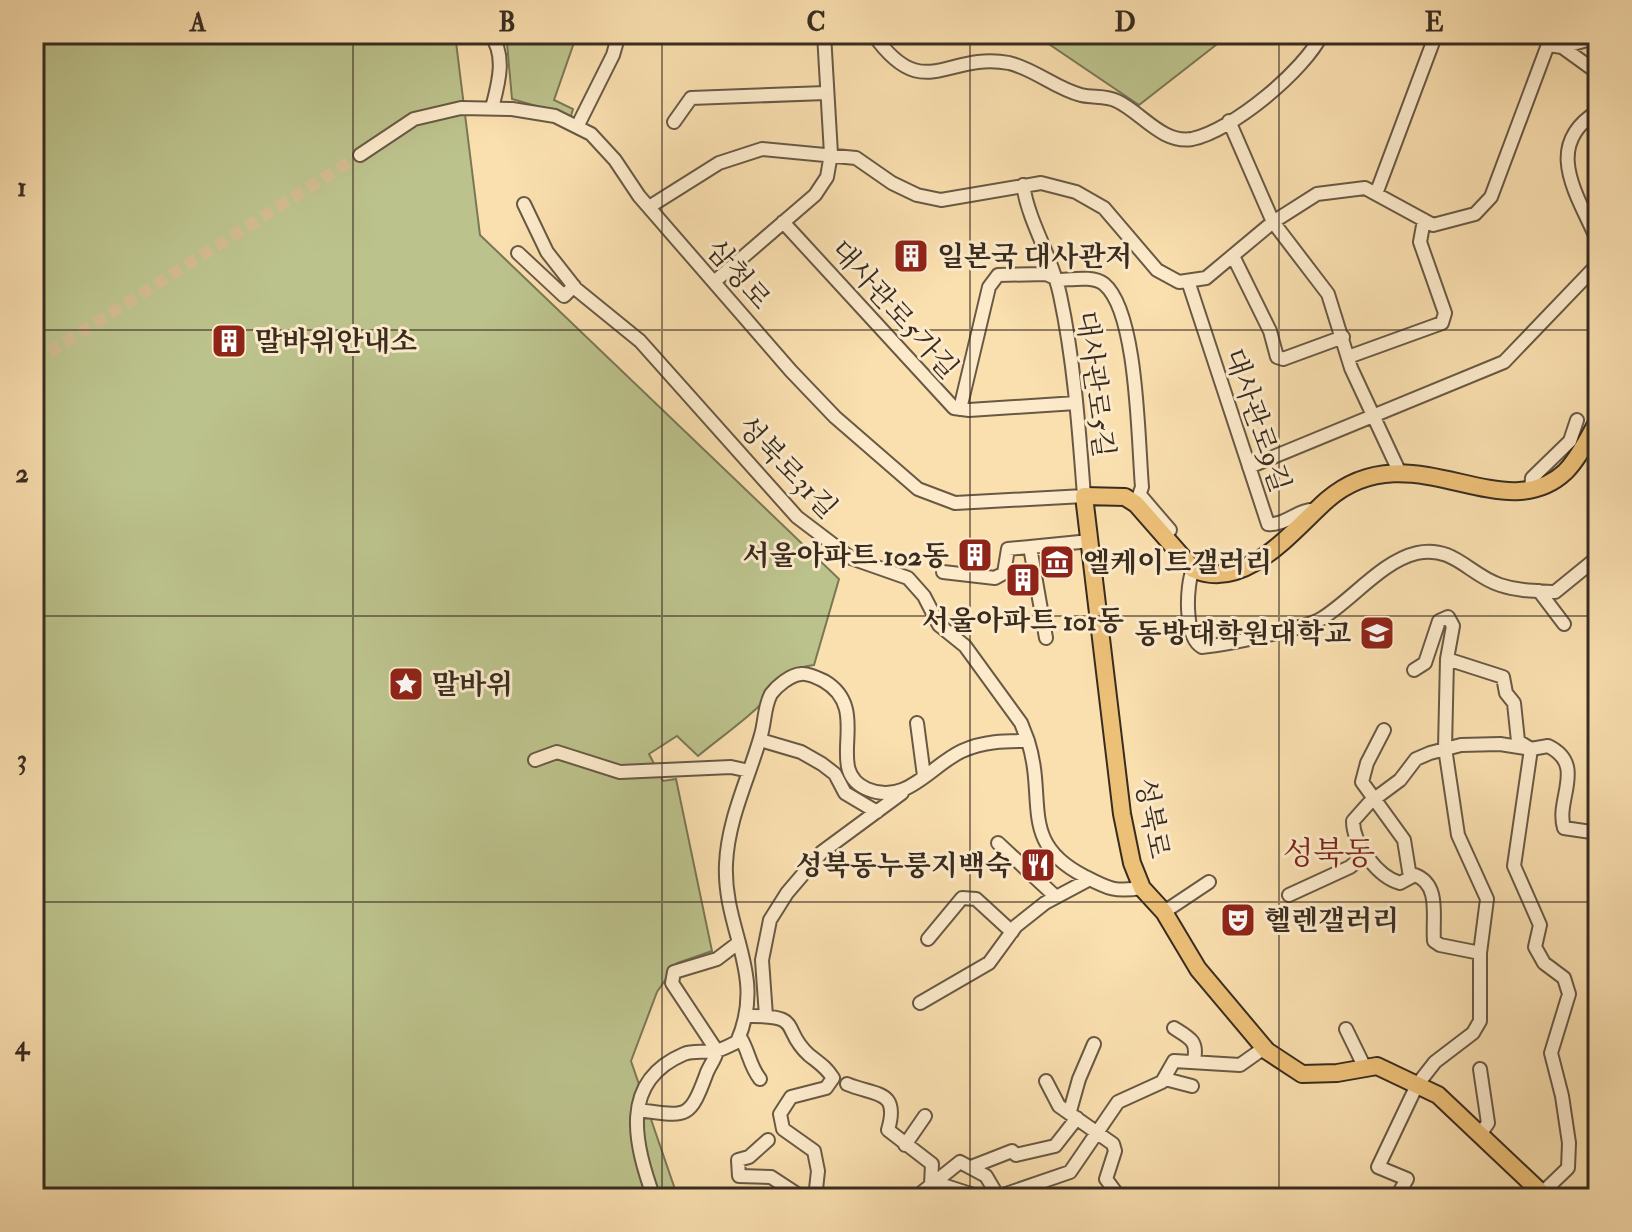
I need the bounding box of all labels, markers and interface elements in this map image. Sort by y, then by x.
text: A [189,7,207,39]
text: B [498,7,516,39]
text: C [806,7,826,39]
text: D [1114,7,1136,39]
text: E [1425,7,1444,39]
text: 1 [17,172,27,204]
street label: 삼청로 [698,233,778,317]
street label: 대사관로5가길 [822,233,965,387]
building icon: 일본국 대사관저 [892,237,930,275]
place label: 일본국 대사관저 [937,240,1132,275]
street label: 대사관로5길 [1068,309,1121,460]
building icon: 말바위안내소 [210,322,248,360]
place label: 말바위안내소 [255,325,417,360]
street label: 대사관로9길 [1216,344,1297,497]
street label: 성북로31길 [730,410,844,527]
text: 2 [15,458,29,490]
building icon: 서울아파트 102동 [956,536,994,574]
place label: 서울아파트 102동 [742,539,949,574]
museum icon: 엘케이트갤러리 [1038,543,1076,581]
place label: 엘케이트갤러리 [1083,546,1272,581]
building icon: 서울아파트 101동 [1004,561,1042,599]
place label: 서울아파트 101동 [922,604,1124,639]
school or university icon: 동방대학원대학교 [1358,614,1396,652]
place label: 동방대학원대학교 [1135,617,1351,652]
place icon: 말바위 [387,665,425,703]
place label: 말바위 [432,668,513,703]
text: 3 [17,744,27,776]
street label: 성북로 [1127,775,1176,861]
district label: 성북동 [1283,834,1375,874]
restaurant icon: 성북동누룽지백숙 [1019,846,1057,884]
place label: 성북동누룽지백숙 [796,849,1012,884]
theatre icon: 헬렌갤러리 [1219,901,1257,939]
place label: 헬렌갤러리 [1264,904,1399,939]
text: 4 [14,1030,31,1062]

